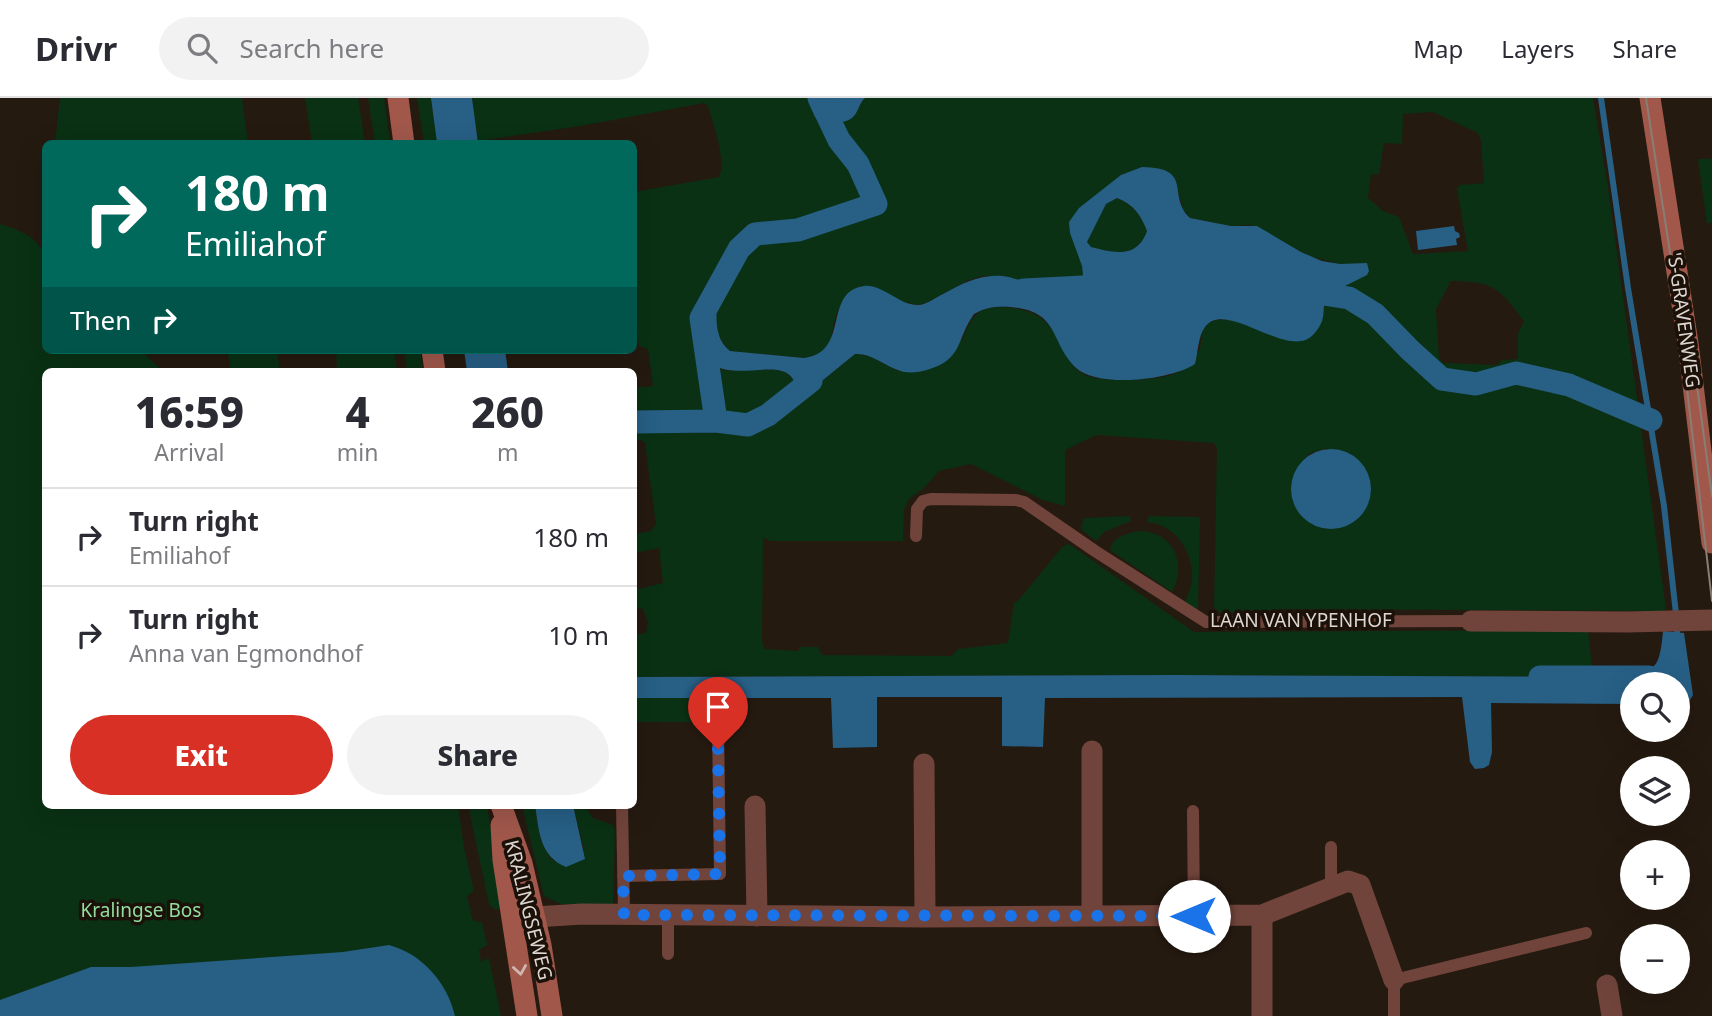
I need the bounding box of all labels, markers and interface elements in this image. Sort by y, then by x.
search box [159,17,649,80]
text: Drivr [35,26,117,71]
icon: search [183,29,221,67]
text: Search here [239,30,384,66]
text: Map [1413,32,1463,65]
text: Layers [1501,32,1575,65]
text: Share [1613,32,1677,65]
text: 180 m [185,159,330,225]
icon: right [70,168,161,259]
text: Emiliahof [185,222,326,265]
street label: 'S-GRAVENWEG [1662,251,1706,389]
icon: right [145,301,183,339]
text: Then [70,302,131,338]
text: 16:59 [135,383,244,440]
text: 4 [345,383,370,440]
text: 260 [471,383,544,440]
text: Arrival [154,436,224,468]
text: min [337,436,378,468]
text: m [497,436,518,468]
text: Turn right [129,503,259,539]
icon: right [70,518,108,556]
text: 180 m [533,519,609,555]
text: Emiliahof [129,539,230,571]
text: Turn right [129,601,259,637]
street label: LAAN VAN YPENHOF [1210,607,1392,633]
icon: right [70,616,108,654]
text: 10 m [548,617,609,653]
text: Anna van Egmondhof [129,637,363,669]
map controls [1620,672,1690,994]
button: search [1620,672,1690,742]
pin [688,677,748,749]
icon: arrive [699,688,737,726]
button: Exit [70,715,333,795]
button: Share [347,715,609,795]
button: layers [1620,756,1690,826]
street label: KRALINGSEWEG [499,837,559,983]
button: + [1620,840,1690,910]
position arrow [1157,879,1231,953]
park label: Kralingse Bos [81,897,201,923]
button: − [1620,924,1690,994]
one-way arrow [512,964,527,976]

